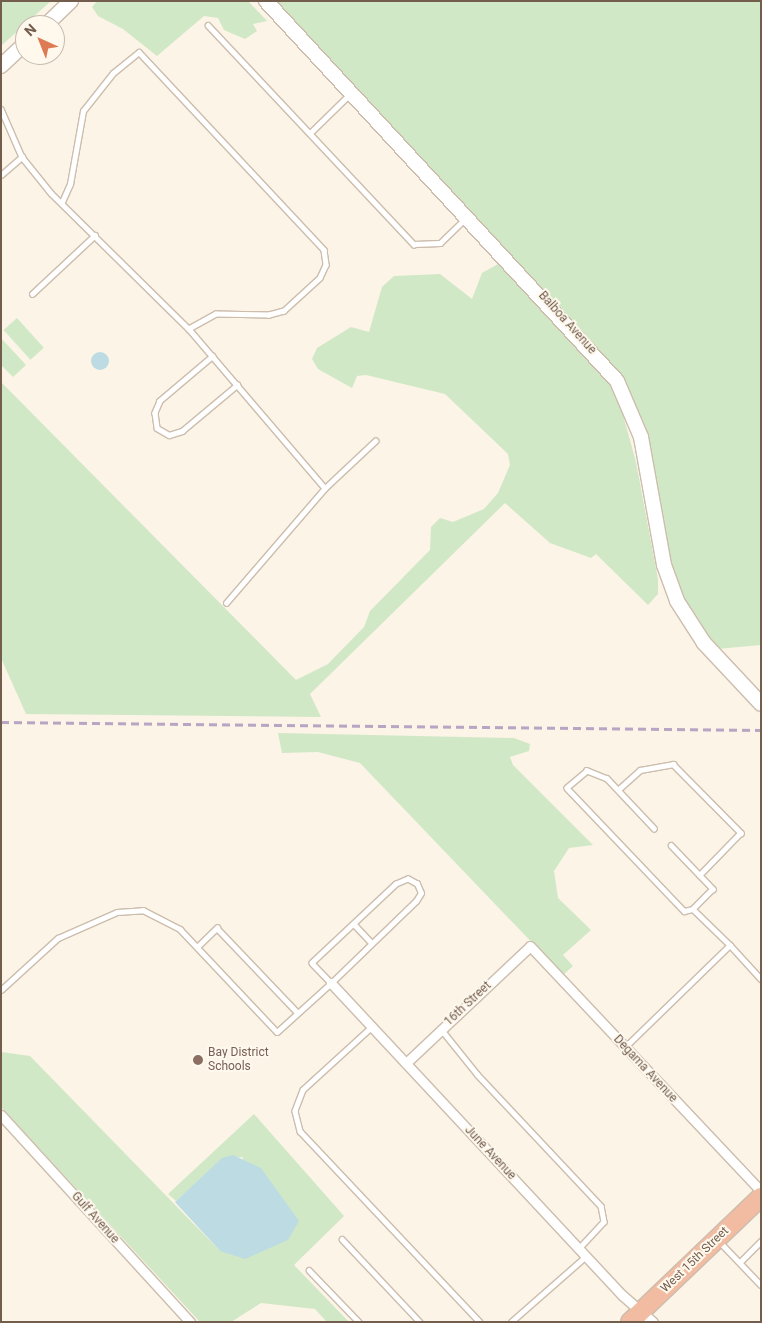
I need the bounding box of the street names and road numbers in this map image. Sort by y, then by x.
street label: Balboa Avenue [535,289,599,357]
street label: 16th Street [442,979,494,1029]
street label: Degama Avenue [610,1032,680,1106]
street label: June Avenue [461,1123,519,1183]
street label: Gulf Avenue [68,1189,122,1247]
street label: West 15th Street [658,1224,732,1296]

